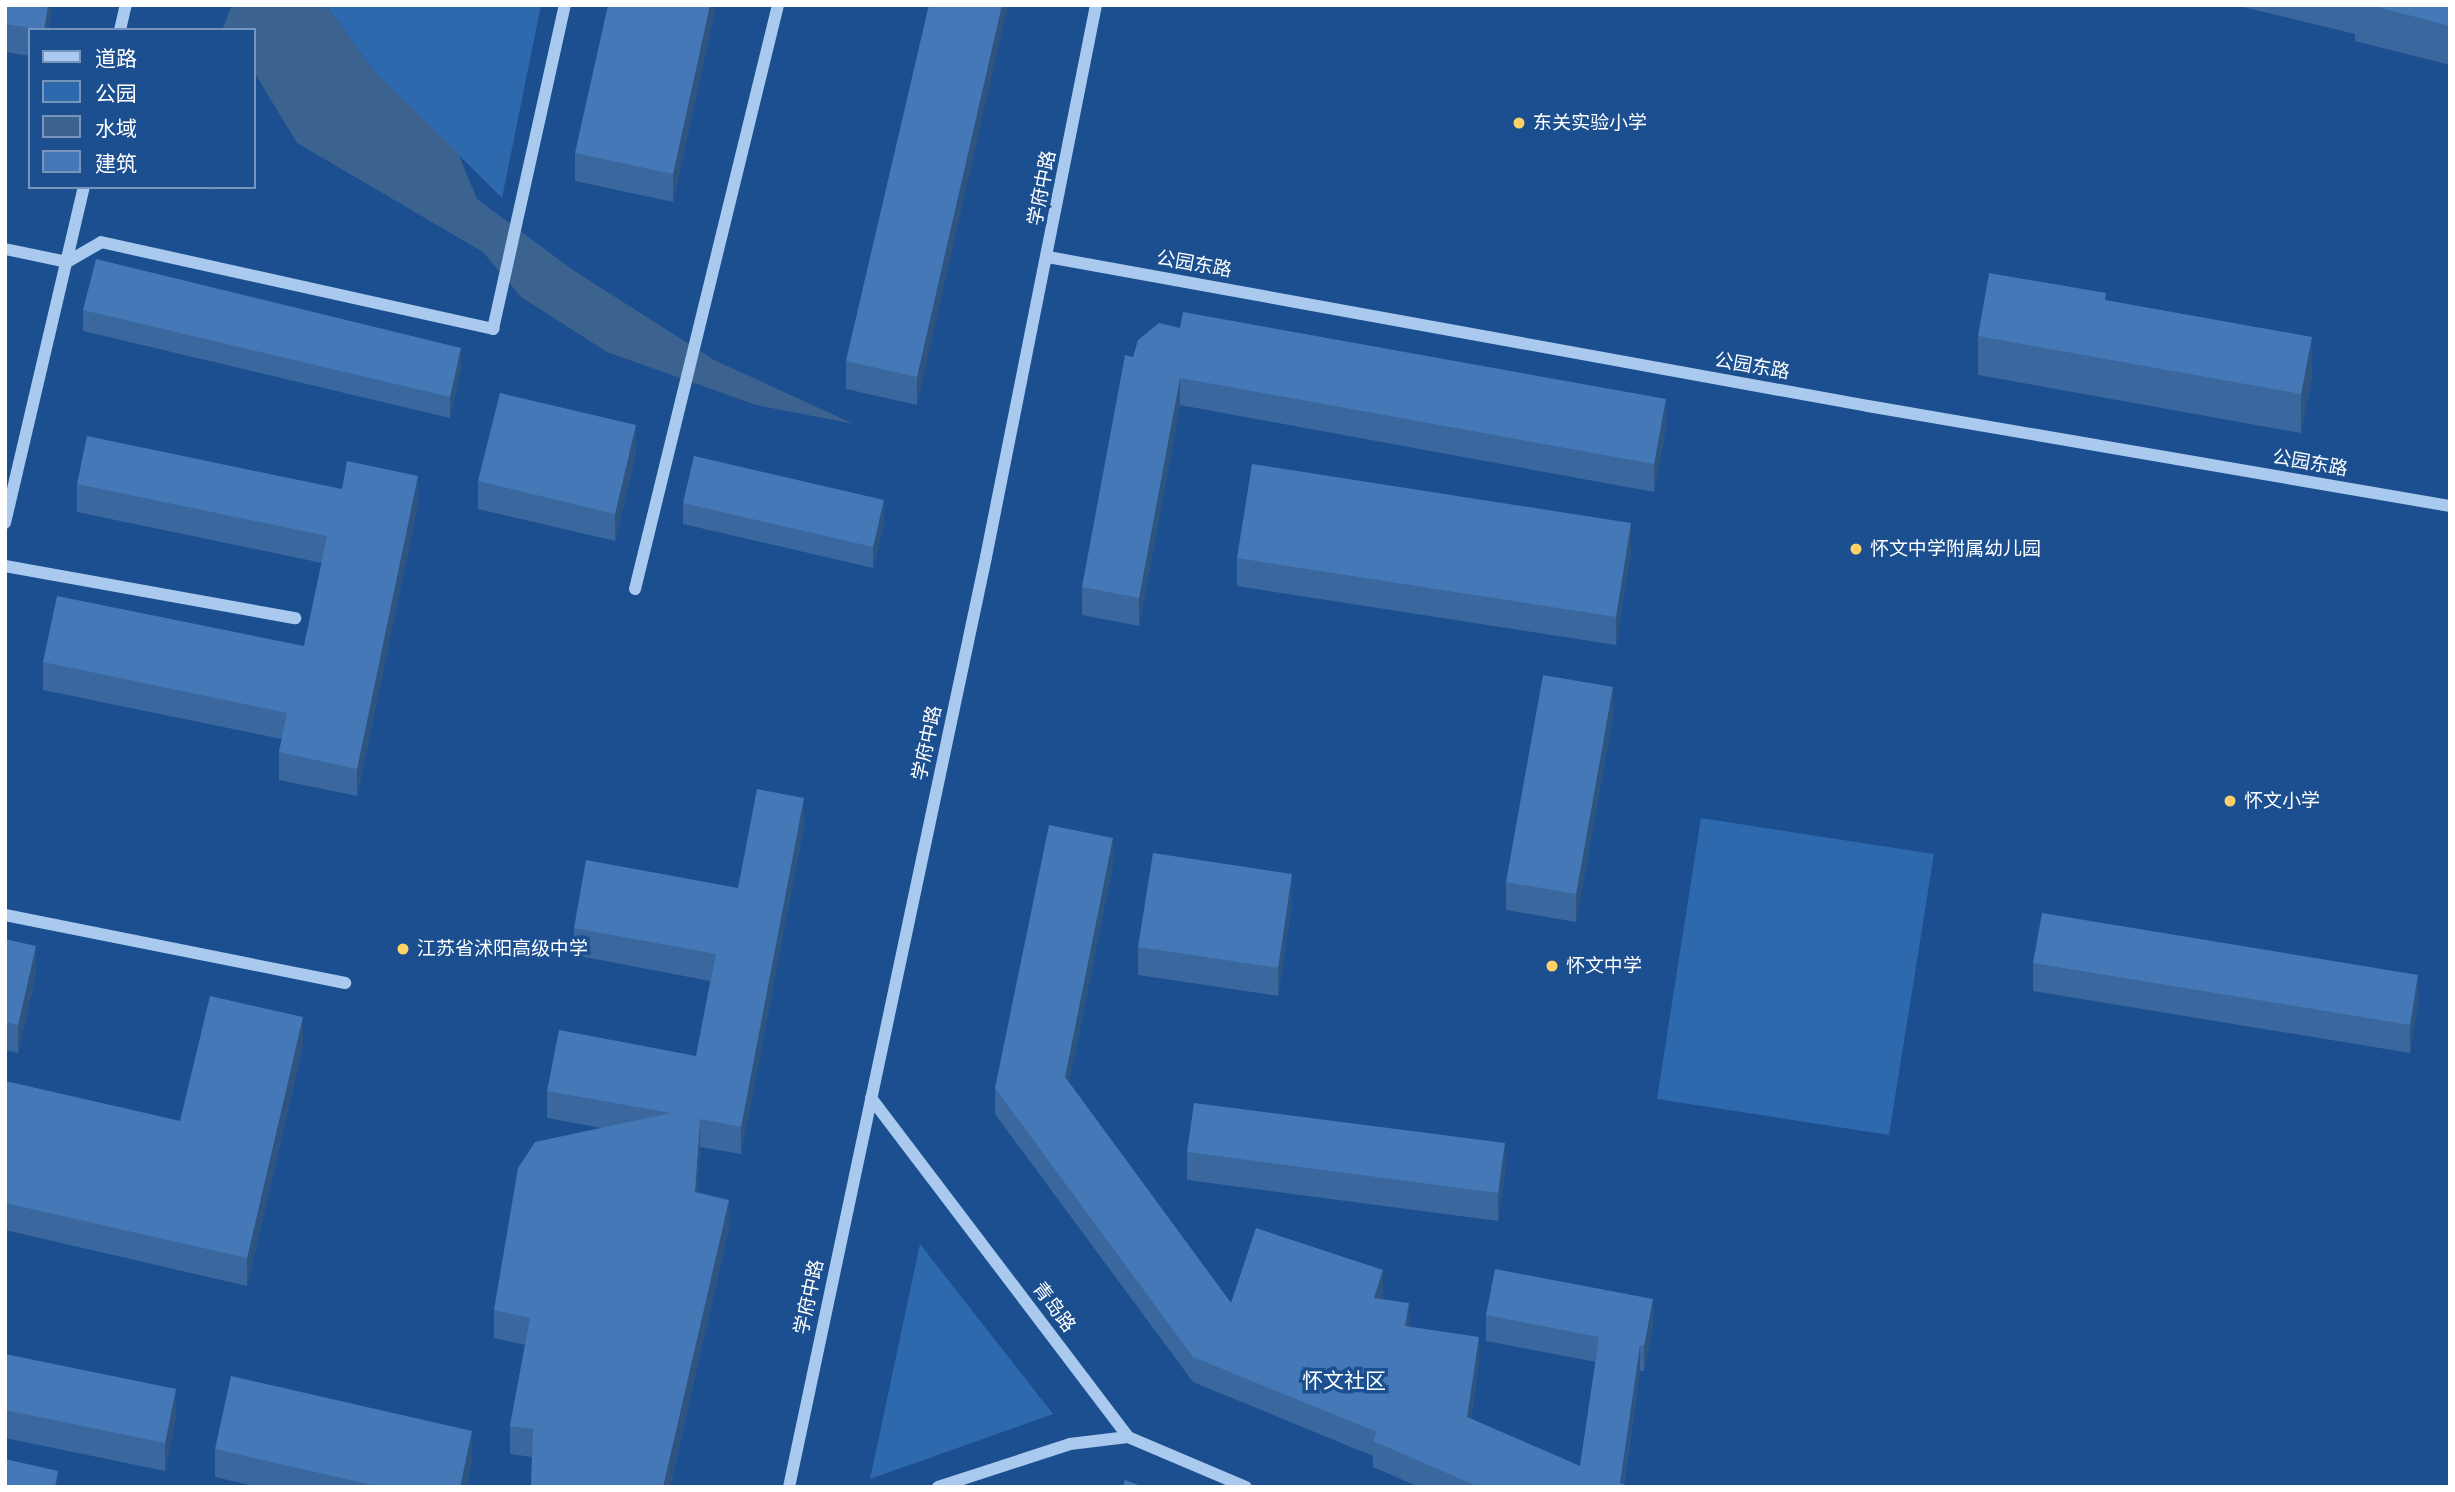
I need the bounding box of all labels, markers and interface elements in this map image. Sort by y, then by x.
legend [28,28,256,189]
text: 道路 [95,46,137,71]
text: 公园 [95,81,137,106]
place label: 东关实验小学 [1533,112,1647,134]
marker: 东关实验小学 [1511,115,1527,131]
text: 水域 [95,116,137,141]
street label: 学府中路 [1024,149,1060,227]
text: 建筑 [95,151,137,176]
street label: 公园东路 [1155,246,1233,282]
street label: 公园东路 [1713,348,1791,384]
street label: 公园东路 [2271,445,2349,481]
place label: 怀文中学附属幼儿园 [1870,538,2041,560]
marker: 怀文中学附属幼儿园 [1848,541,1864,557]
street label: 学府中路 [908,703,946,783]
place label: 怀文小学 [2244,790,2320,812]
marker: 怀文小学 [2222,793,2238,809]
place label: 江苏省沭阳高级中学 [417,938,588,960]
marker: 江苏省沭阳高级中学 [395,941,411,957]
place label: 怀文中学 [1566,955,1642,977]
marker: 怀文中学 [1544,958,1560,974]
street label: 学府中路 [790,1257,828,1337]
street label: 青岛路 [1028,1277,1080,1337]
district label: 怀文社区 [1302,1368,1386,1394]

